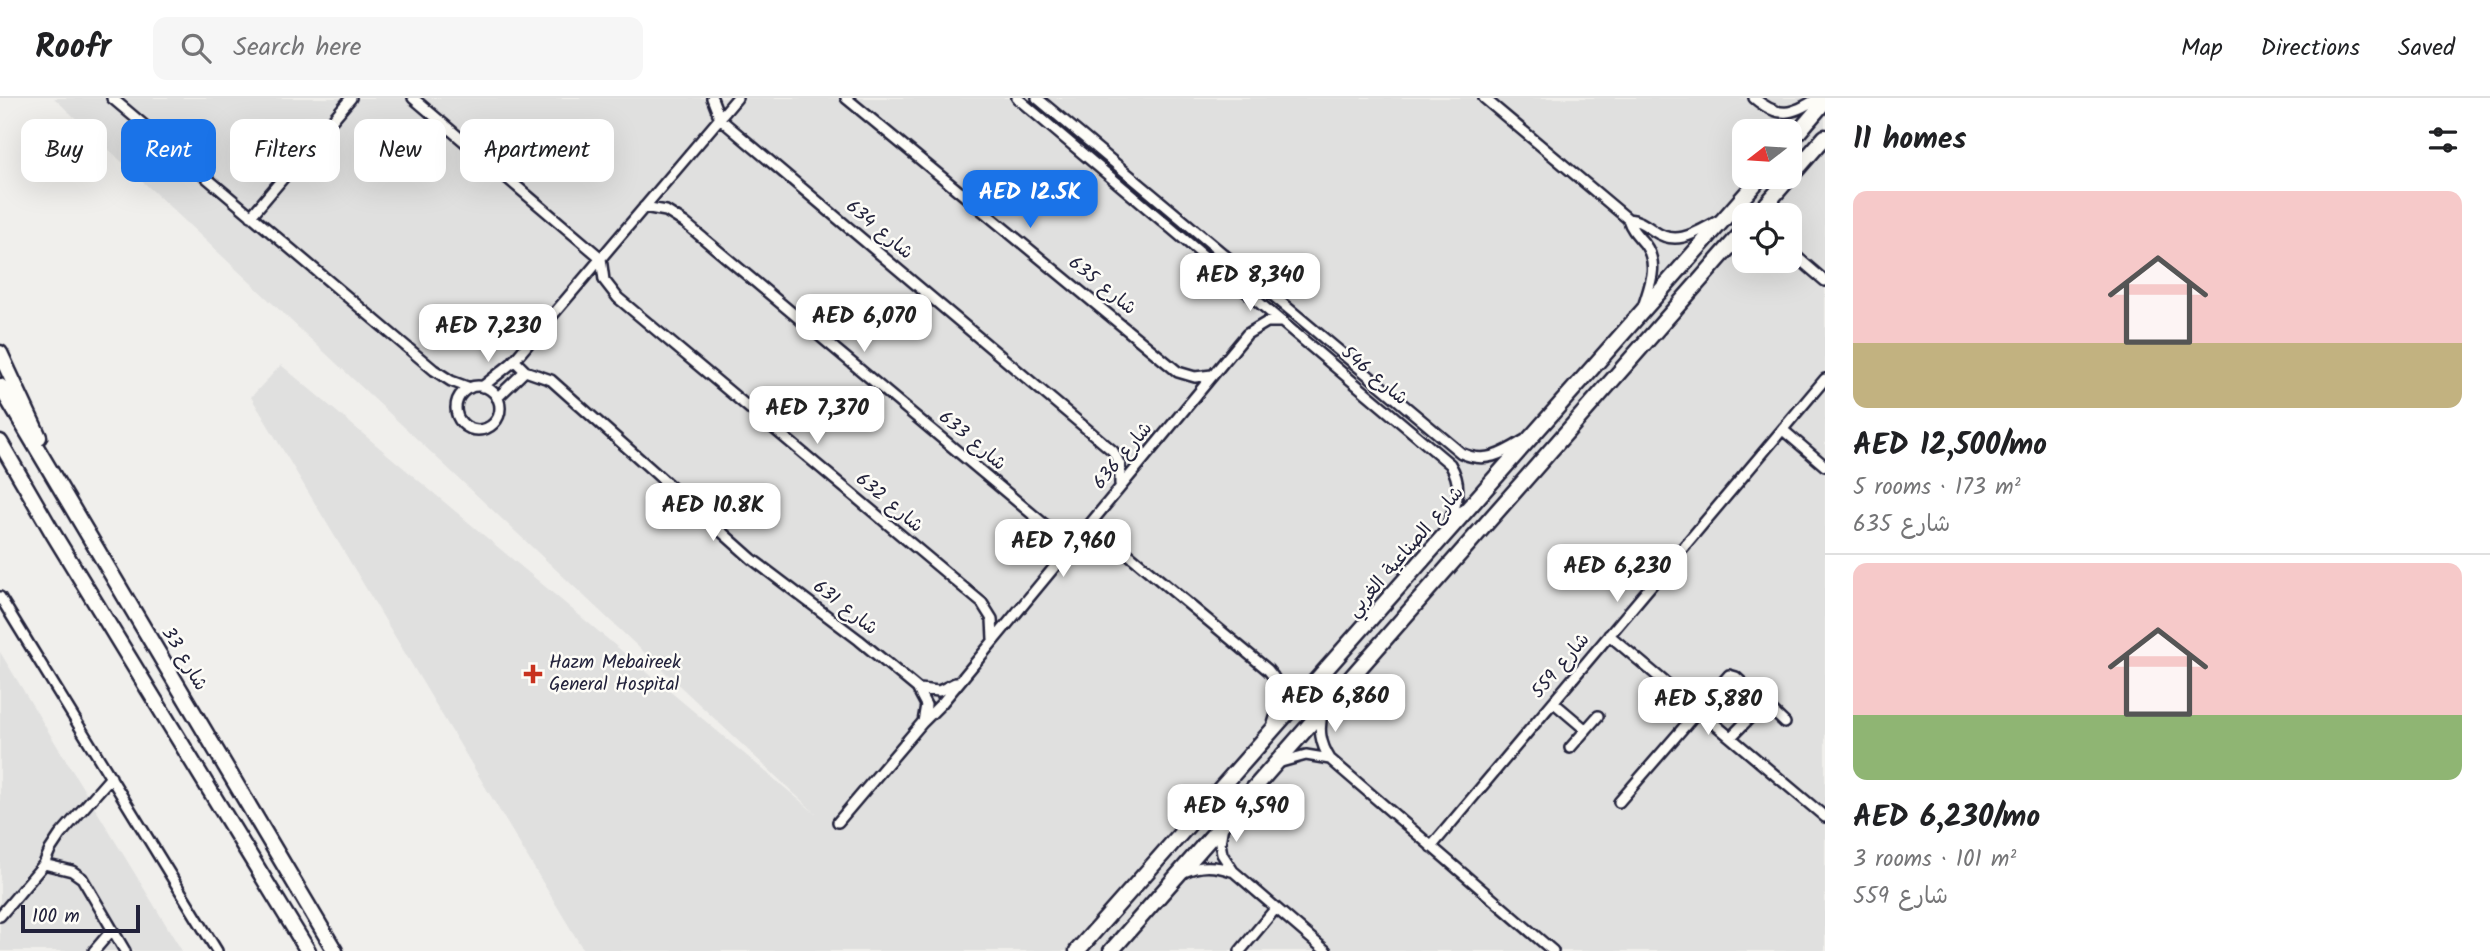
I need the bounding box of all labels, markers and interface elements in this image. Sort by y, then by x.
search box [153,17,643,80]
text: Roofr [35,22,111,75]
text: Search here [233,27,361,69]
icon: search [177,29,215,67]
text: Map [2181,29,2223,68]
text: Directions [2261,29,2360,68]
text: Saved [2398,29,2455,68]
text: 11 homes [1853,116,1966,164]
chip: Buy [21,119,107,182]
chip: Rent [121,119,216,182]
chip: Filters [230,119,340,182]
chip: New [354,119,446,182]
chip: Apartment [460,119,614,182]
north arrow [1732,119,1802,189]
map controls [1732,119,1802,273]
icon: filters [2424,121,2462,159]
pin: AED 12.5K [950,170,1110,230]
text: AED 12.5K [979,175,1081,211]
street label: شارع 634 [838,193,920,267]
button: locate [1732,203,1802,273]
icon: home [2095,237,2221,363]
street label: شارع 635 [1061,249,1143,323]
pin: AED 8,340 [1170,254,1330,313]
text: AED 8,340 [1196,258,1304,294]
pin: AED 6,070 [784,294,944,354]
text: AED 6,070 [812,299,916,335]
pin: AED 7,230 [408,304,568,364]
text: AED 7,230 [435,309,541,345]
street label: شارع 546 [1334,339,1414,413]
pin: AED 7,370 [737,386,897,446]
text: AED 7,370 [765,391,869,427]
street label: شارع 633 [931,403,1013,479]
street label: شارع 636 [1086,415,1160,497]
text: AED 12,500/mo [1853,422,2047,470]
street label: شارع 632 [848,465,930,541]
text: 5 rooms · 173 m² [1853,470,2021,506]
street label: شارع الصناعية الغربي [1340,480,1472,624]
pin: AED 10.8K [633,484,793,543]
text: AED 10.8K [662,488,764,524]
text: شارع 635 [1853,507,1950,543]
pin: AED 7,960 [983,519,1143,579]
text: AED 7,960 [1011,524,1115,560]
pin: AED 6,230 [1537,545,1697,604]
text: AED 6,230 [1563,549,1671,585]
street label: شارع 631 [806,573,884,643]
icon: home [2095,609,2221,735]
street label: شارع 33 [153,621,215,697]
street label: شارع 559 [1524,626,1598,706]
place label: Hazm Mebaireek General Hospital [549,648,681,700]
marker: Hazm Mebaireek General Hospital [523,664,543,684]
pin: AED 6,860 [1255,674,1415,734]
pin: AED 5,880 [1628,678,1788,737]
text: AED 6,860 [1281,679,1389,715]
text: AED 5,880 [1654,682,1762,718]
pin: AED 4,590 [1156,784,1316,844]
text: AED 4,590 [1184,789,1288,825]
text: AED 6,230/mo [1853,794,2040,842]
text: 3 rooms · 101 m² [1853,842,2016,878]
text: شارع 559 [1853,879,1948,915]
scale bar [21,902,140,934]
text: 100 m [32,902,80,932]

